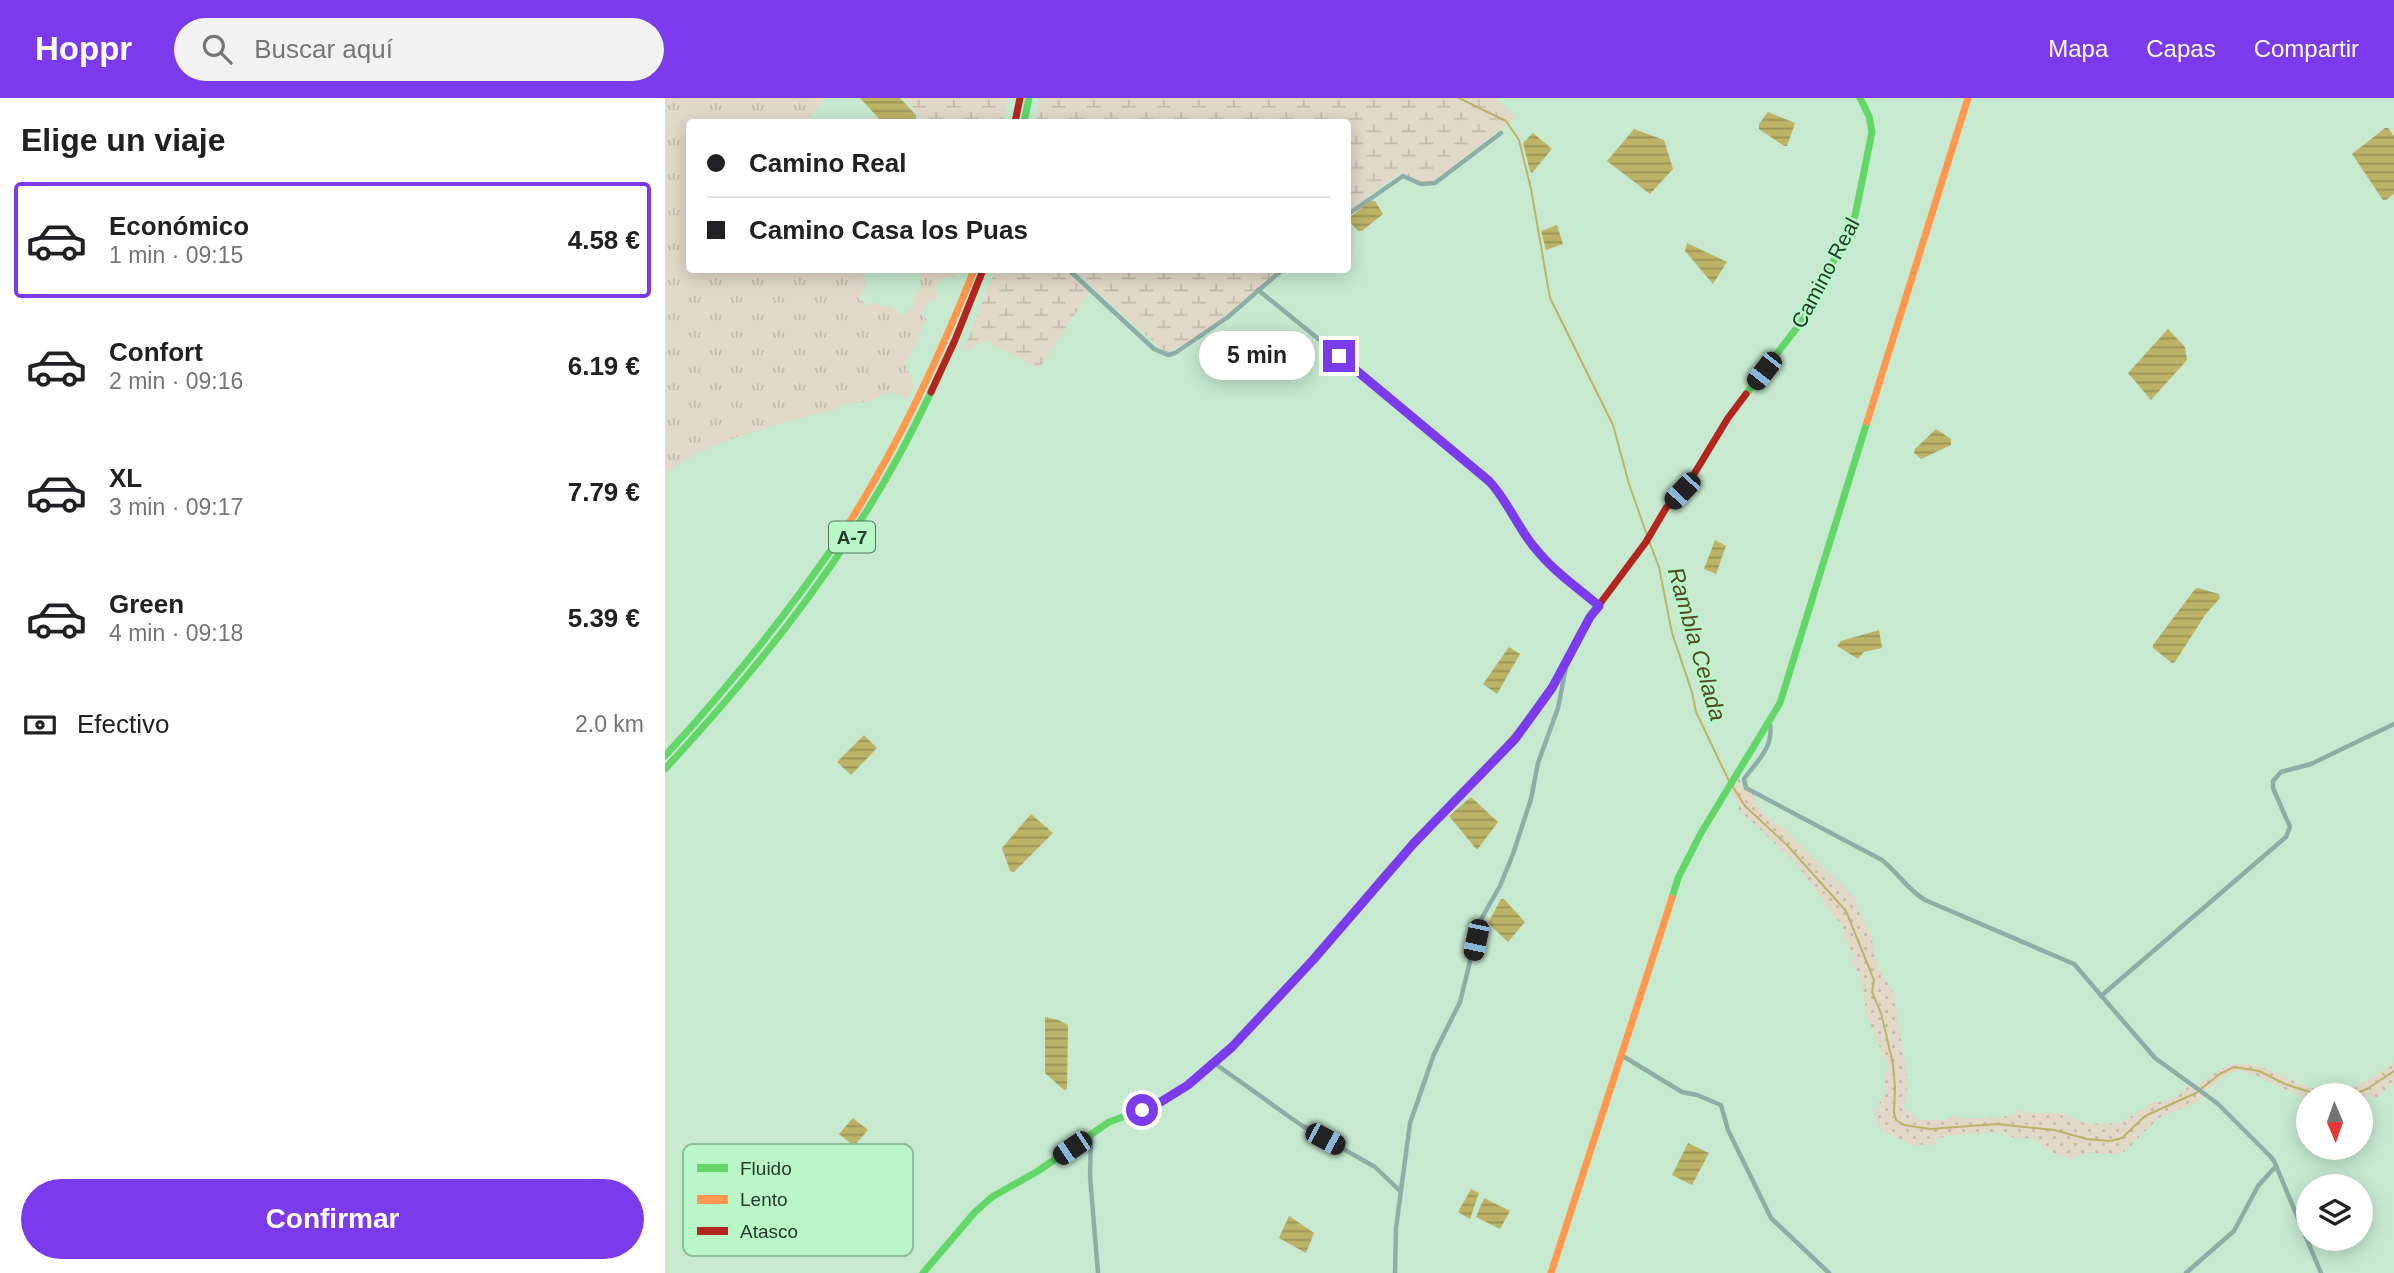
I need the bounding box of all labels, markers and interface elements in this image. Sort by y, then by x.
search box [174,18,664,81]
text: Hoppr [35,30,132,67]
icon: search [198,30,236,68]
text: Buscar aquí [254,34,393,64]
text: Mapa [2048,35,2108,62]
text: Capas [2146,35,2216,62]
text: Compartir [2254,35,2359,62]
text: Elige un viaje [21,122,226,158]
text: Camino Real [749,148,907,178]
icon: car [25,209,88,272]
text: Económico [109,211,249,241]
street label: Camino Real [1786,214,1864,332]
text: Camino Casa los Puas [749,215,1028,245]
text: 4.58 € [568,225,640,255]
text: 1 min · 09:15 [109,242,243,268]
callout: 5 min [1199,331,1315,380]
icon: car [25,335,88,398]
text: Confort [109,337,203,367]
route end [1323,340,1355,372]
text: 5 min [1227,342,1287,368]
car [1743,348,1786,394]
text: 6.19 € [568,351,640,381]
text: 2 min · 09:16 [109,368,243,394]
icon: car [25,461,88,524]
text: XL [109,463,142,493]
car [1660,468,1705,514]
text: 7.79 € [568,477,640,507]
text: 3 min · 09:17 [109,494,243,520]
road number: A-7 [829,522,875,552]
water label: Rambla Celada [1663,564,1731,724]
icon: car [25,587,88,650]
text: Green [109,589,184,619]
text: 5.39 € [568,603,640,633]
text: 4 min · 09:18 [109,620,243,646]
icon: cash [21,706,59,744]
text: Efectivo [77,709,170,739]
text: 2.0 km [575,711,644,737]
car [1462,917,1491,963]
north arrow [2296,1083,2373,1160]
map controls [2296,1083,2373,1251]
route start [1126,1094,1158,1126]
car [1302,1120,1349,1158]
car [1049,1128,1096,1168]
legend [683,1144,913,1256]
text: Fluido [740,1158,792,1179]
button: layers [2296,1174,2373,1251]
button: Confirmar [21,1179,644,1259]
text: Lento [740,1189,788,1210]
text: Atasco [740,1221,798,1242]

